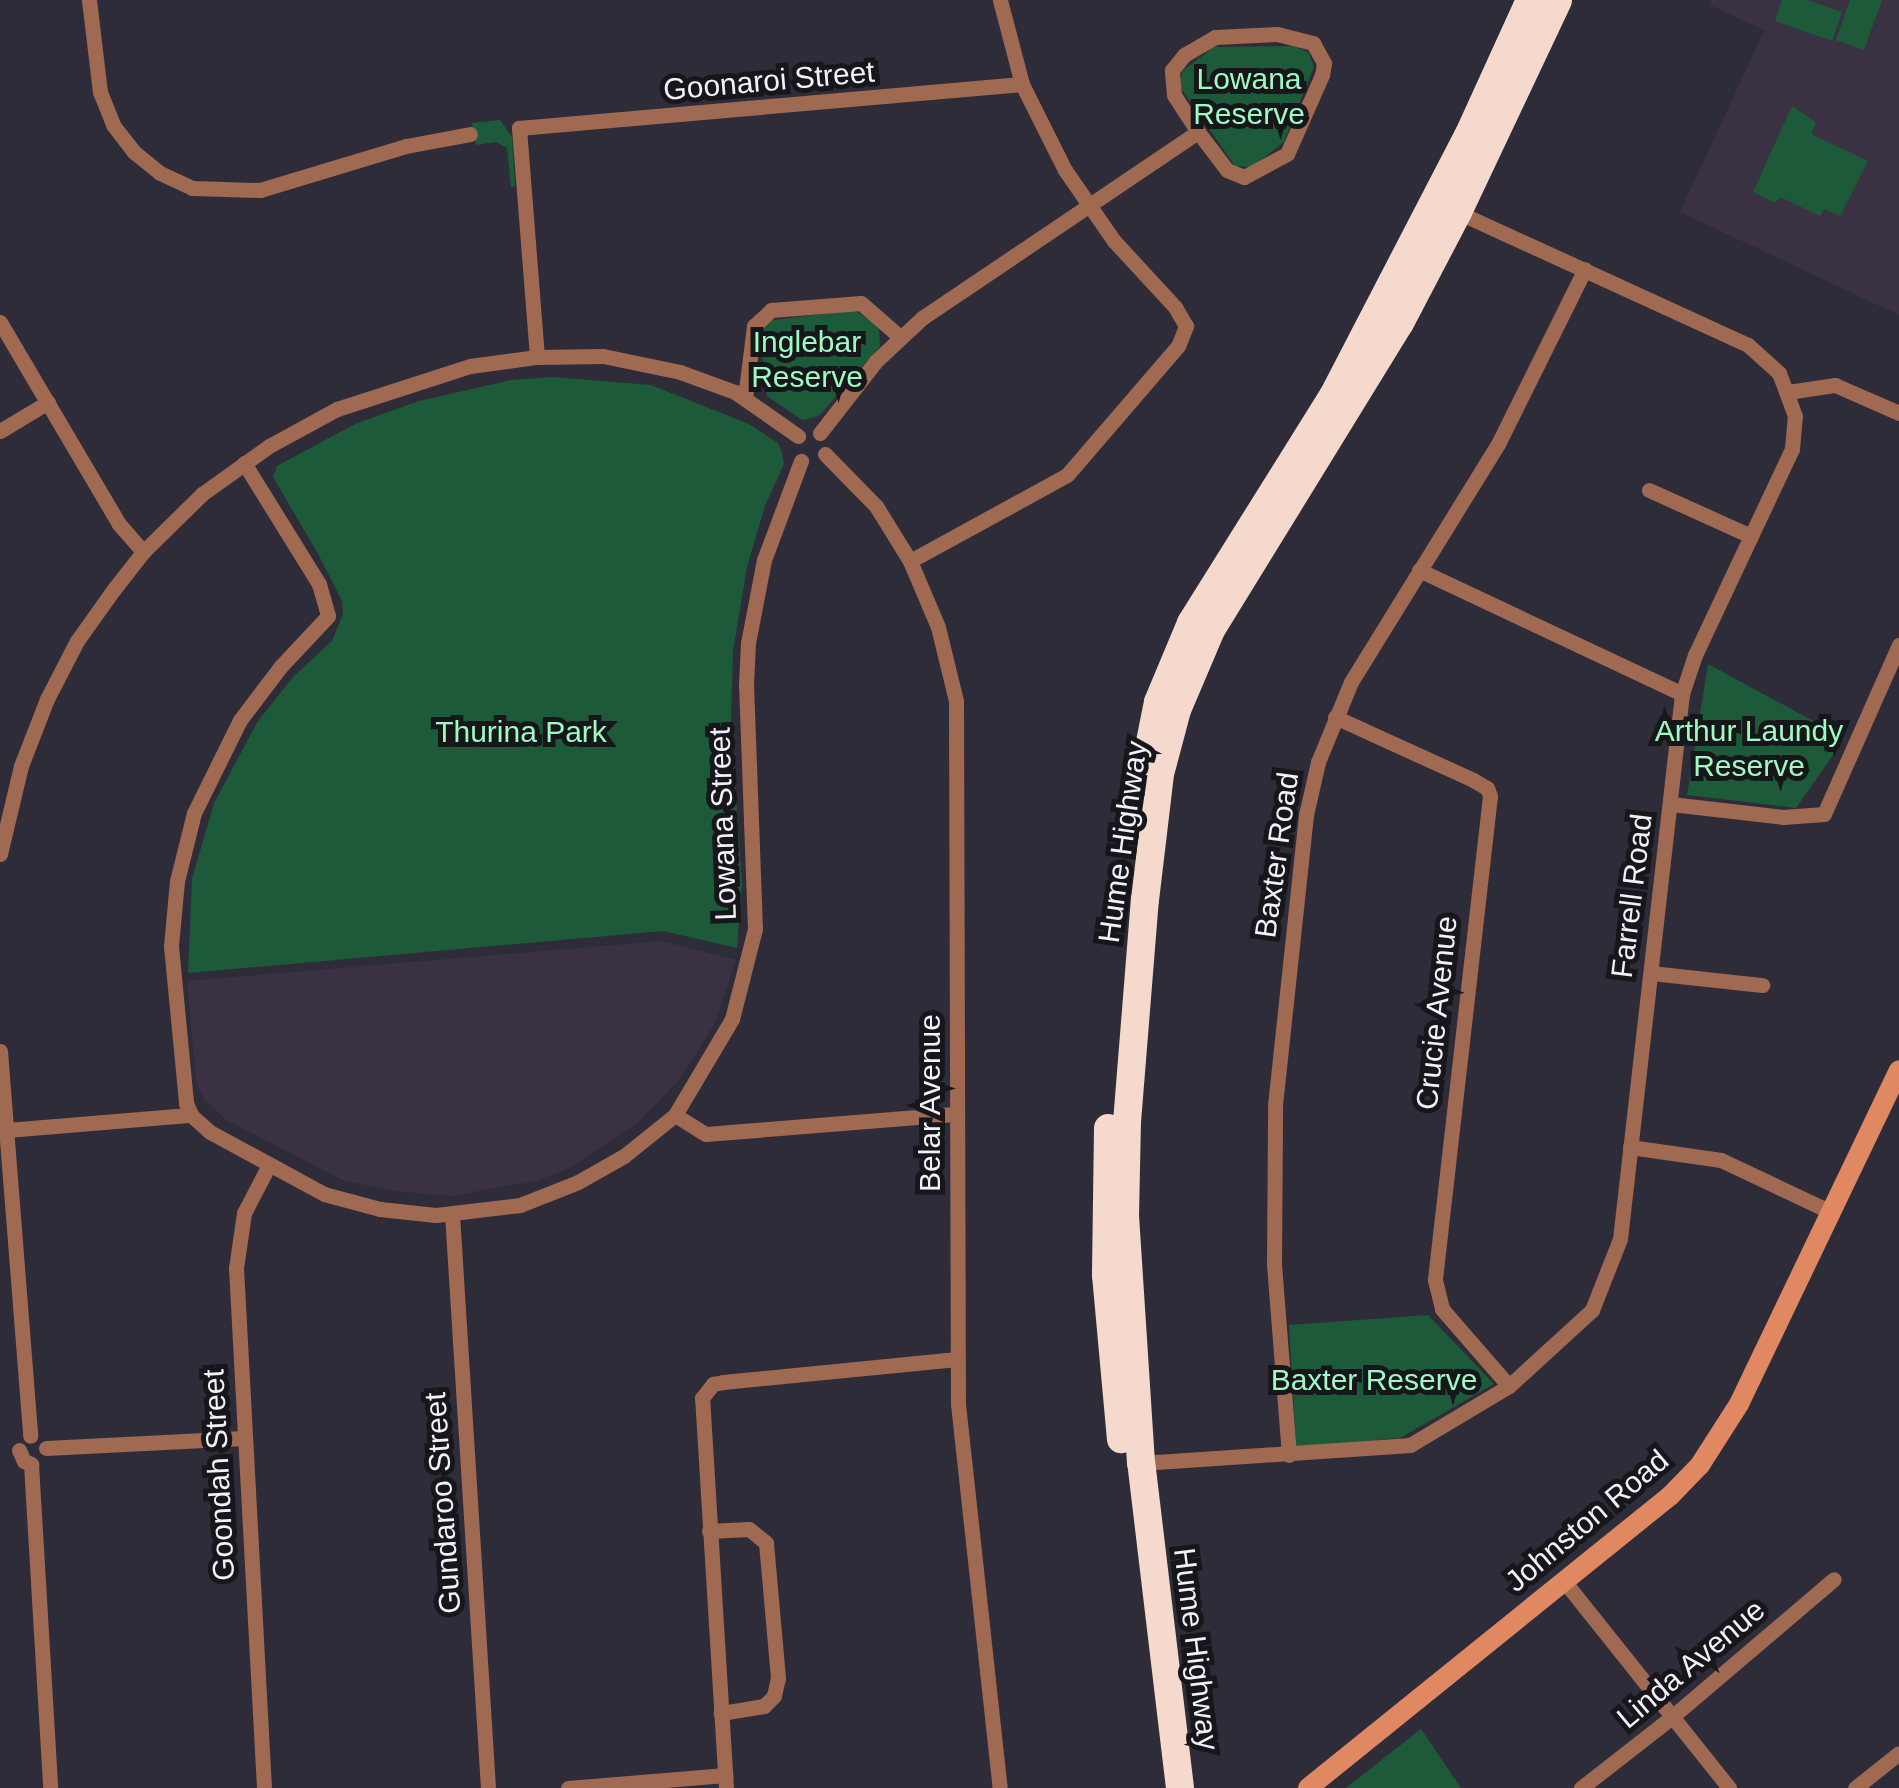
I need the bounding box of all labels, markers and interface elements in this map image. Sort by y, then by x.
street label: Goonaroi Street [662,54,876,108]
park label: Lowana Reserve [1193,61,1305,132]
park label: Inglebar Reserve [751,324,863,394]
park label: Arthur Laundy Reserve [1655,713,1843,784]
park label: Thurina Park [435,714,607,750]
street label: Lowana Street [702,727,744,921]
street label: Hume Highway [1091,739,1155,945]
street label: Baxter Road [1248,770,1306,940]
street label: Farrell Road [1604,812,1660,980]
street label: Crucie Avenue [1409,914,1465,1112]
street label: Belar Avenue [912,1013,948,1193]
park label: Baxter Reserve [1271,1362,1477,1398]
street label: Goondah Street [195,1368,243,1582]
street label: Gundaroo Street [417,1391,469,1615]
street label: Johnston Road [1498,1442,1676,1600]
street label: Hume Highway [1166,1546,1226,1752]
street label: Linda Avenue [1609,1591,1773,1737]

